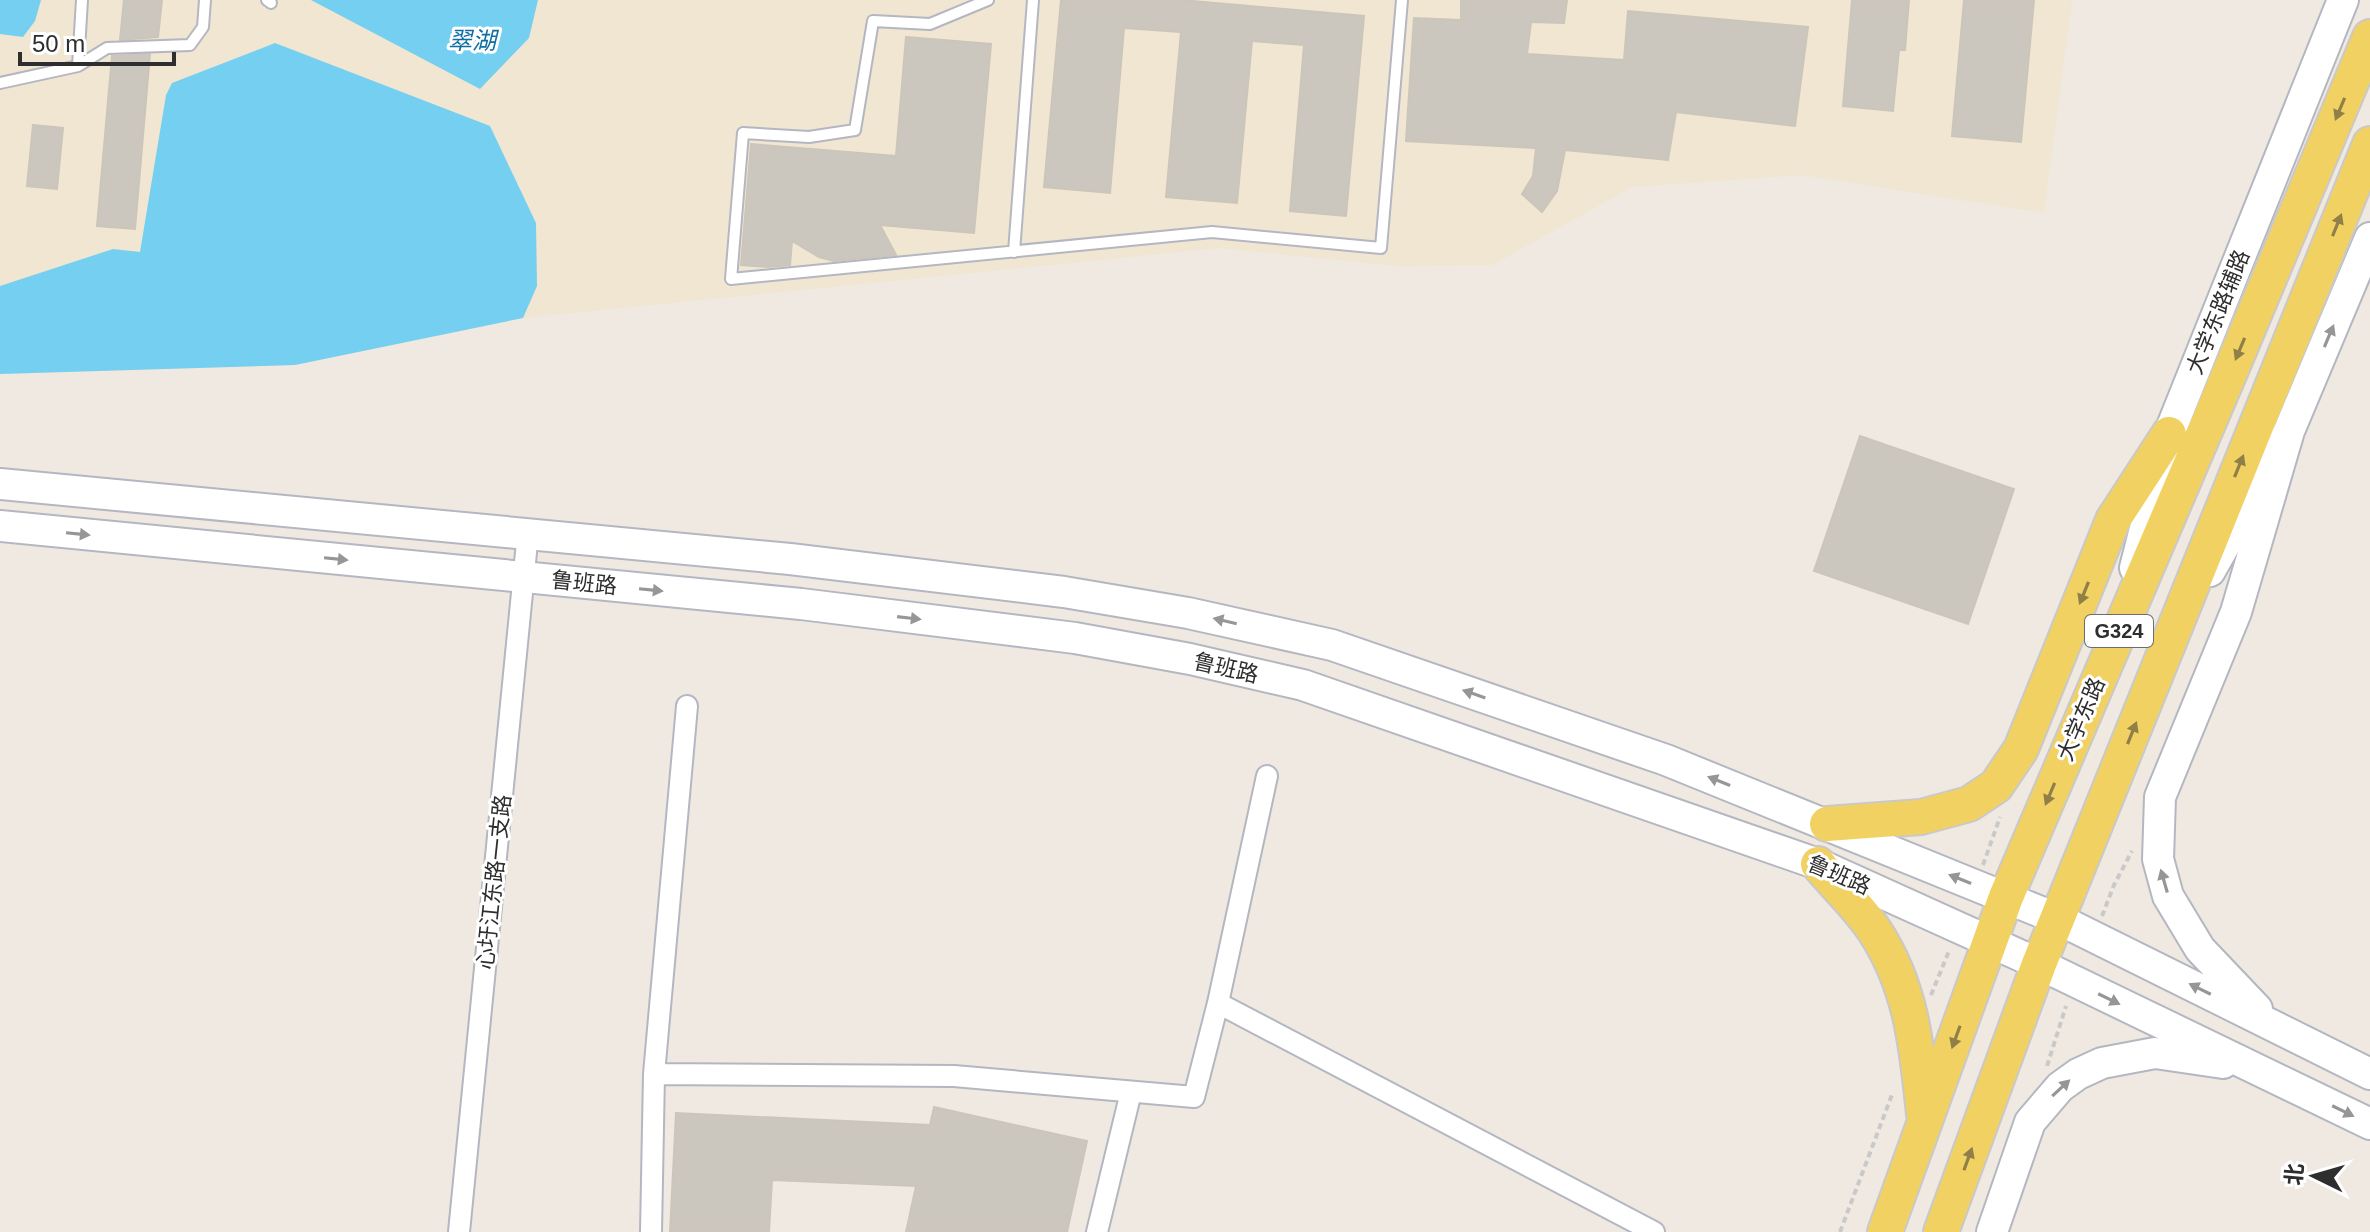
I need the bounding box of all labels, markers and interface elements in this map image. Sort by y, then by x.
scale bar [20,16,174,66]
water label: 翠湖 [448,27,500,54]
text: 50 m [32,30,85,57]
one-way arrow [2333,97,2346,121]
one-way arrow [2331,213,2344,237]
street label: 大学东路辅路 [2182,246,2254,378]
one-way arrow [2323,324,2336,348]
one-way arrow [2233,337,2246,361]
one-way arrow [2233,454,2246,478]
one-way arrow [66,527,91,540]
one-way arrow [324,552,349,565]
street label: 鲁班路 [550,567,618,599]
one-way arrow [2077,581,2090,605]
one-way arrow [639,583,664,596]
one-way arrow [897,611,922,624]
one-way arrow [1213,614,1238,627]
road number: G324 [2085,615,2153,647]
street label: 鲁班路 [1191,648,1261,688]
street label: 大学东路 [2052,674,2110,764]
one-way arrow [1462,688,1486,700]
one-way arrow [2126,721,2139,745]
one-way arrow [1707,775,1731,788]
one-way arrow [2043,782,2056,806]
street label: 心圩江东路一支路 [472,793,516,971]
street label: 鲁班路 [1804,851,1874,899]
one-way arrow [2157,868,2170,892]
one-way arrow [1948,872,1972,885]
one-way arrow [2188,982,2211,996]
one-way arrow [2098,992,2121,1005]
one-way arrow [1950,1025,1962,1049]
one-way arrow [2051,1080,2070,1098]
one-way arrow [2332,1105,2355,1118]
north arrow [2274,1136,2354,1216]
one-way arrow [1962,1147,1975,1171]
text: 北 [2281,1162,2308,1186]

